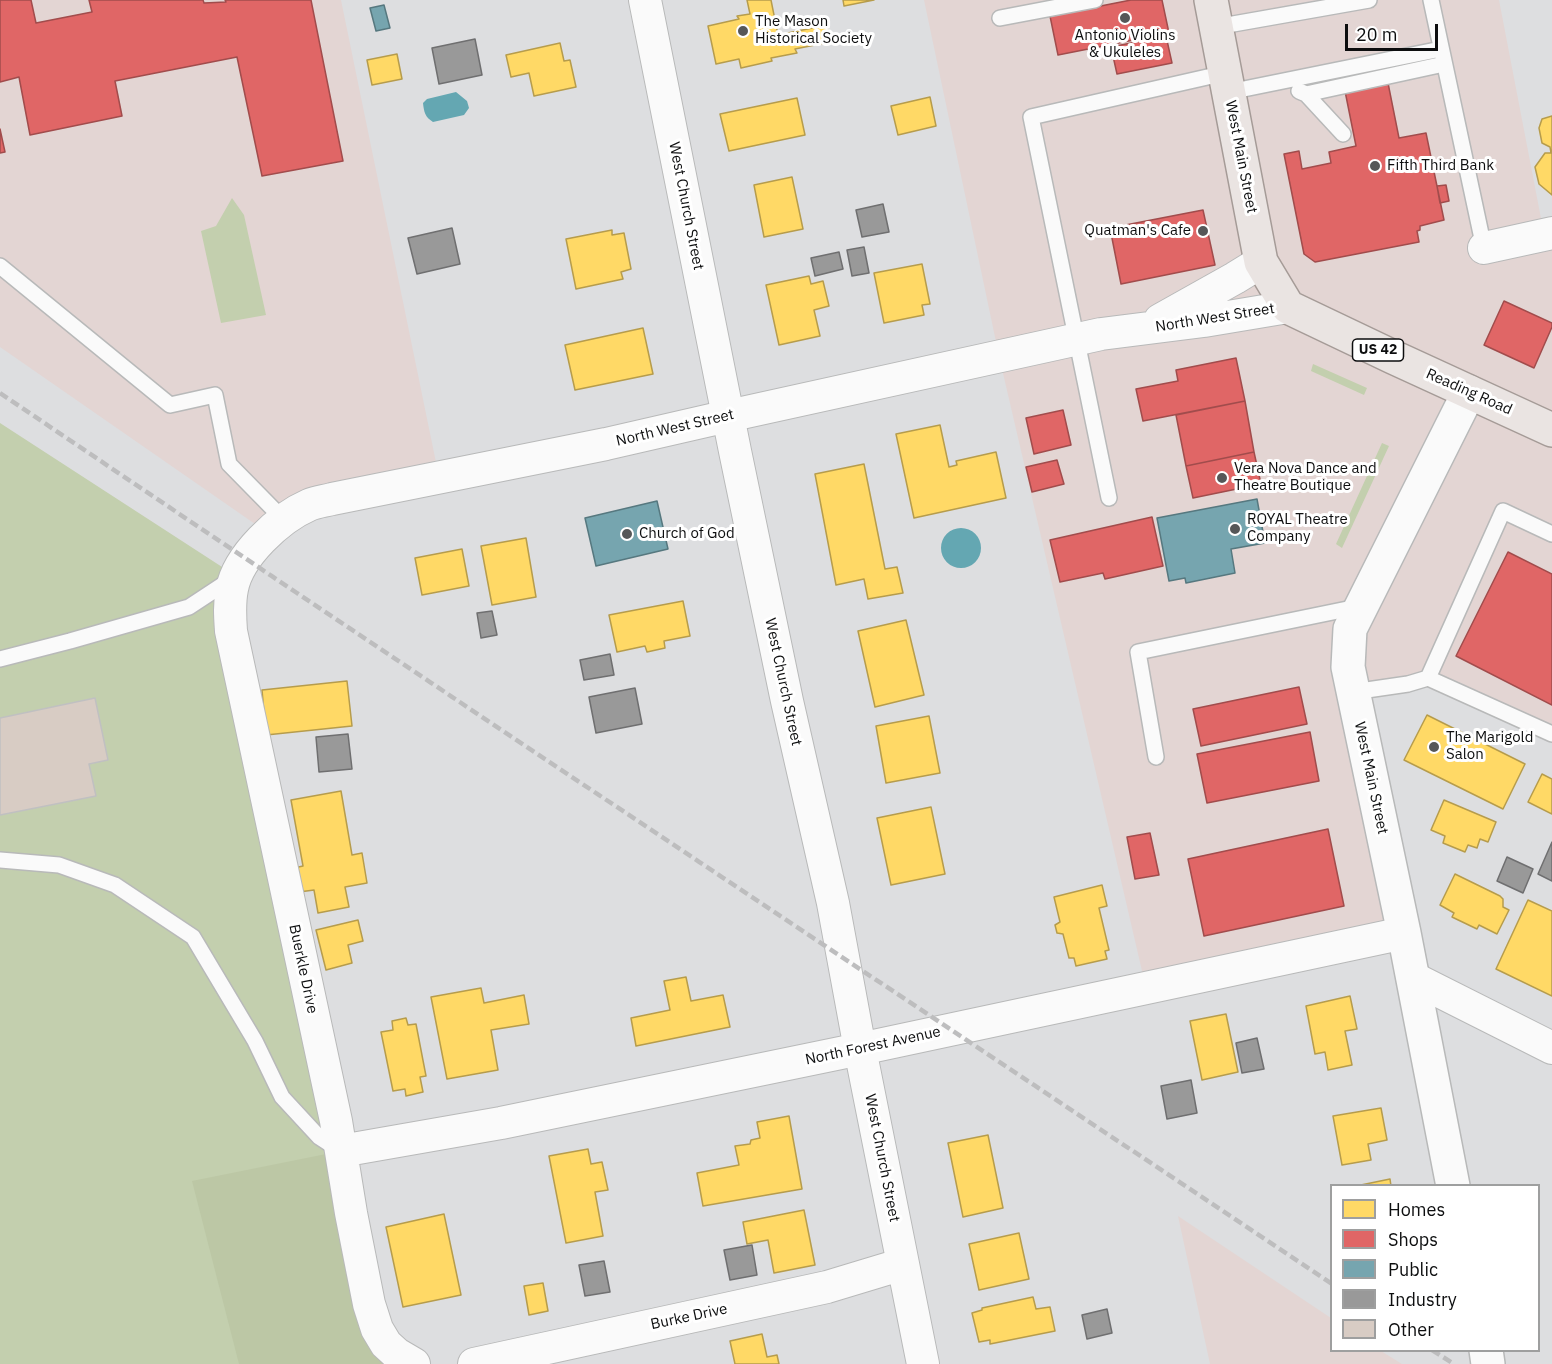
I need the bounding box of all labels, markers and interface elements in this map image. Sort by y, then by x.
marker: Antonio Violins & Ukuleles [1118,11,1132,25]
scale bar [1348,12,1441,50]
place label: The Mason Historical Society [755,13,872,48]
text: 20 m [1356,23,1398,46]
marker: The Mason Historical Society [736,24,750,38]
place label: Antonio Violins & Ukuleles [1075,27,1175,62]
street label: West Main Street [1221,99,1261,215]
street label: West Church Street [665,141,707,271]
place label: Fifth Third Bank [1387,157,1494,175]
marker: Fifth Third Bank [1368,159,1382,173]
place label: Quatman's Cafe [1084,222,1191,240]
marker: Quatman's Cafe [1196,224,1210,238]
street label: North West Street [1154,300,1276,336]
road number: US 42 [1352,339,1404,361]
street label: Reading Road [1423,365,1515,419]
street label: North West Street [614,406,736,450]
place label: Vera Nova Dance and Theatre Boutique [1234,460,1377,495]
marker: Vera Nova Dance and Theatre Boutique [1215,471,1229,485]
place label: ROYAL Theatre Company [1247,511,1348,546]
marker: ROYAL Theatre Company [1228,522,1242,536]
place label: Church of God [639,525,735,543]
marker: Church of God [620,527,634,541]
street label: West Church Street [761,617,805,747]
street label: West Main Street [1350,720,1392,836]
place label: The Marigold Salon [1446,729,1533,764]
marker: The Marigold Salon [1427,740,1441,754]
street label: Buerkle Drive [285,923,321,1015]
street label: North Forest Avenue [804,1023,942,1069]
street label: West Church Street [861,1093,903,1223]
legend [1330,1184,1540,1352]
text: Homes [1388,1198,1445,1221]
text: Shops [1388,1228,1438,1251]
text: Public [1388,1258,1438,1281]
text: Industry [1388,1288,1457,1311]
street label: Burke Drive [649,1300,729,1334]
text: Other [1388,1318,1434,1341]

